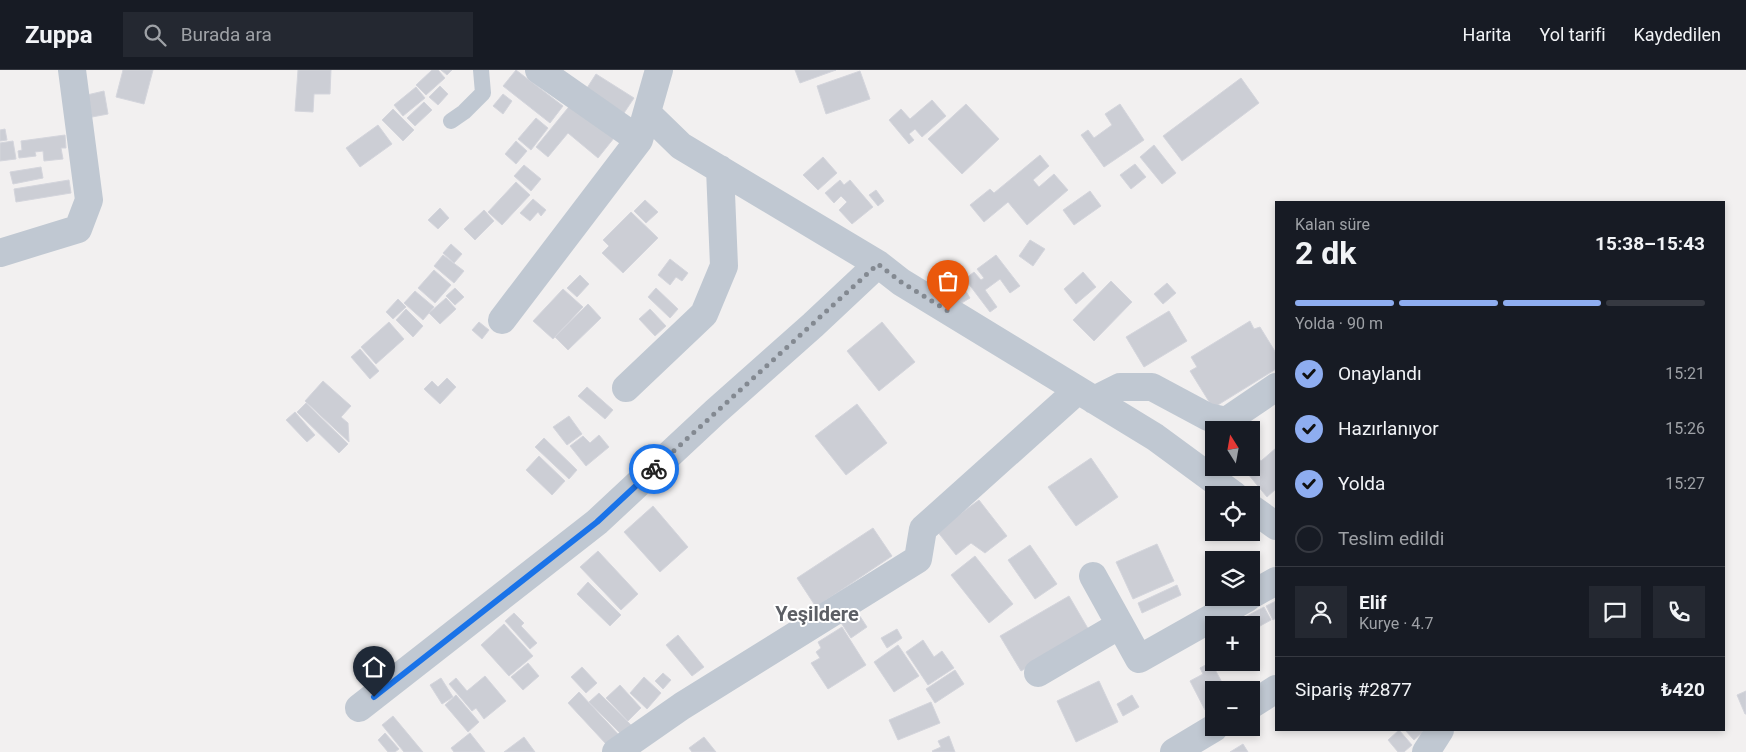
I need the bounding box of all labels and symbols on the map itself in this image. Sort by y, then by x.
pin [927,260,969,311]
north arrow [1205,421,1260,476]
courier [629,444,679,494]
district label: Yeşildere [775,602,859,626]
pin [353,646,395,697]

